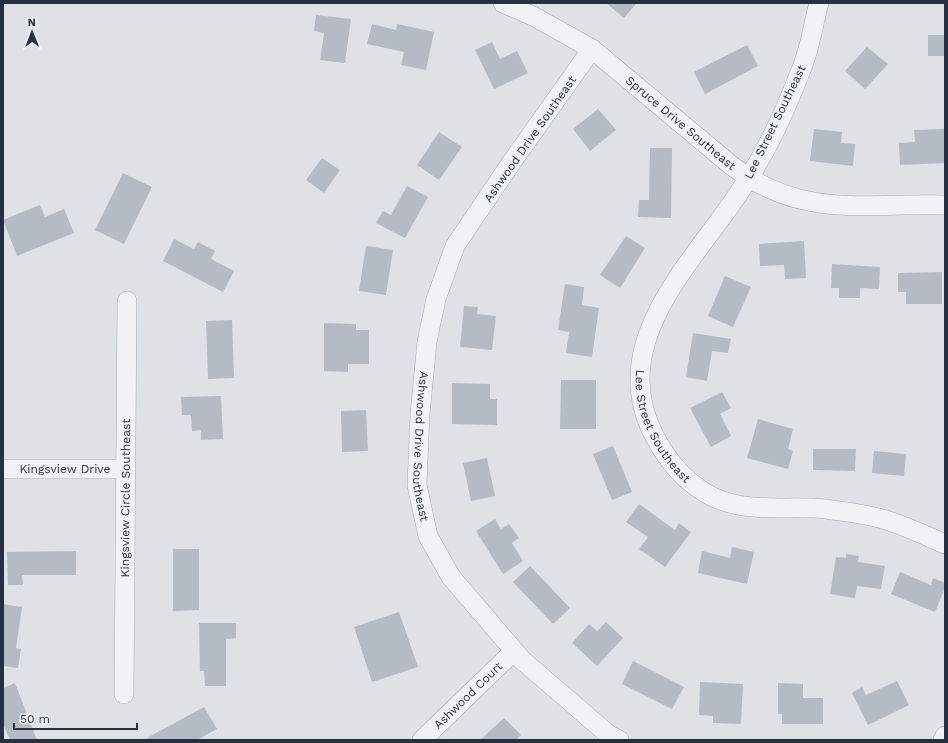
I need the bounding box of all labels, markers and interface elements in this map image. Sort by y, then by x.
north arrow [12,12,52,52]
text: N [28,16,36,29]
street label: Lee Street Southeast [741,63,809,181]
street label: Ashwood Drive Southeast [481,73,579,205]
street label: Spruce Drive Southeast [623,73,738,173]
street label: Lee Street Southeast [633,369,693,486]
street label: Ashwood Drive Southeast [410,370,432,523]
street label: Kingsview Circle Southeast [118,419,133,577]
street label: Kingsview Drive [19,462,111,476]
street label: Ashwood Court [431,659,505,732]
scale bar [14,705,137,731]
text: 50 m [20,712,50,726]

